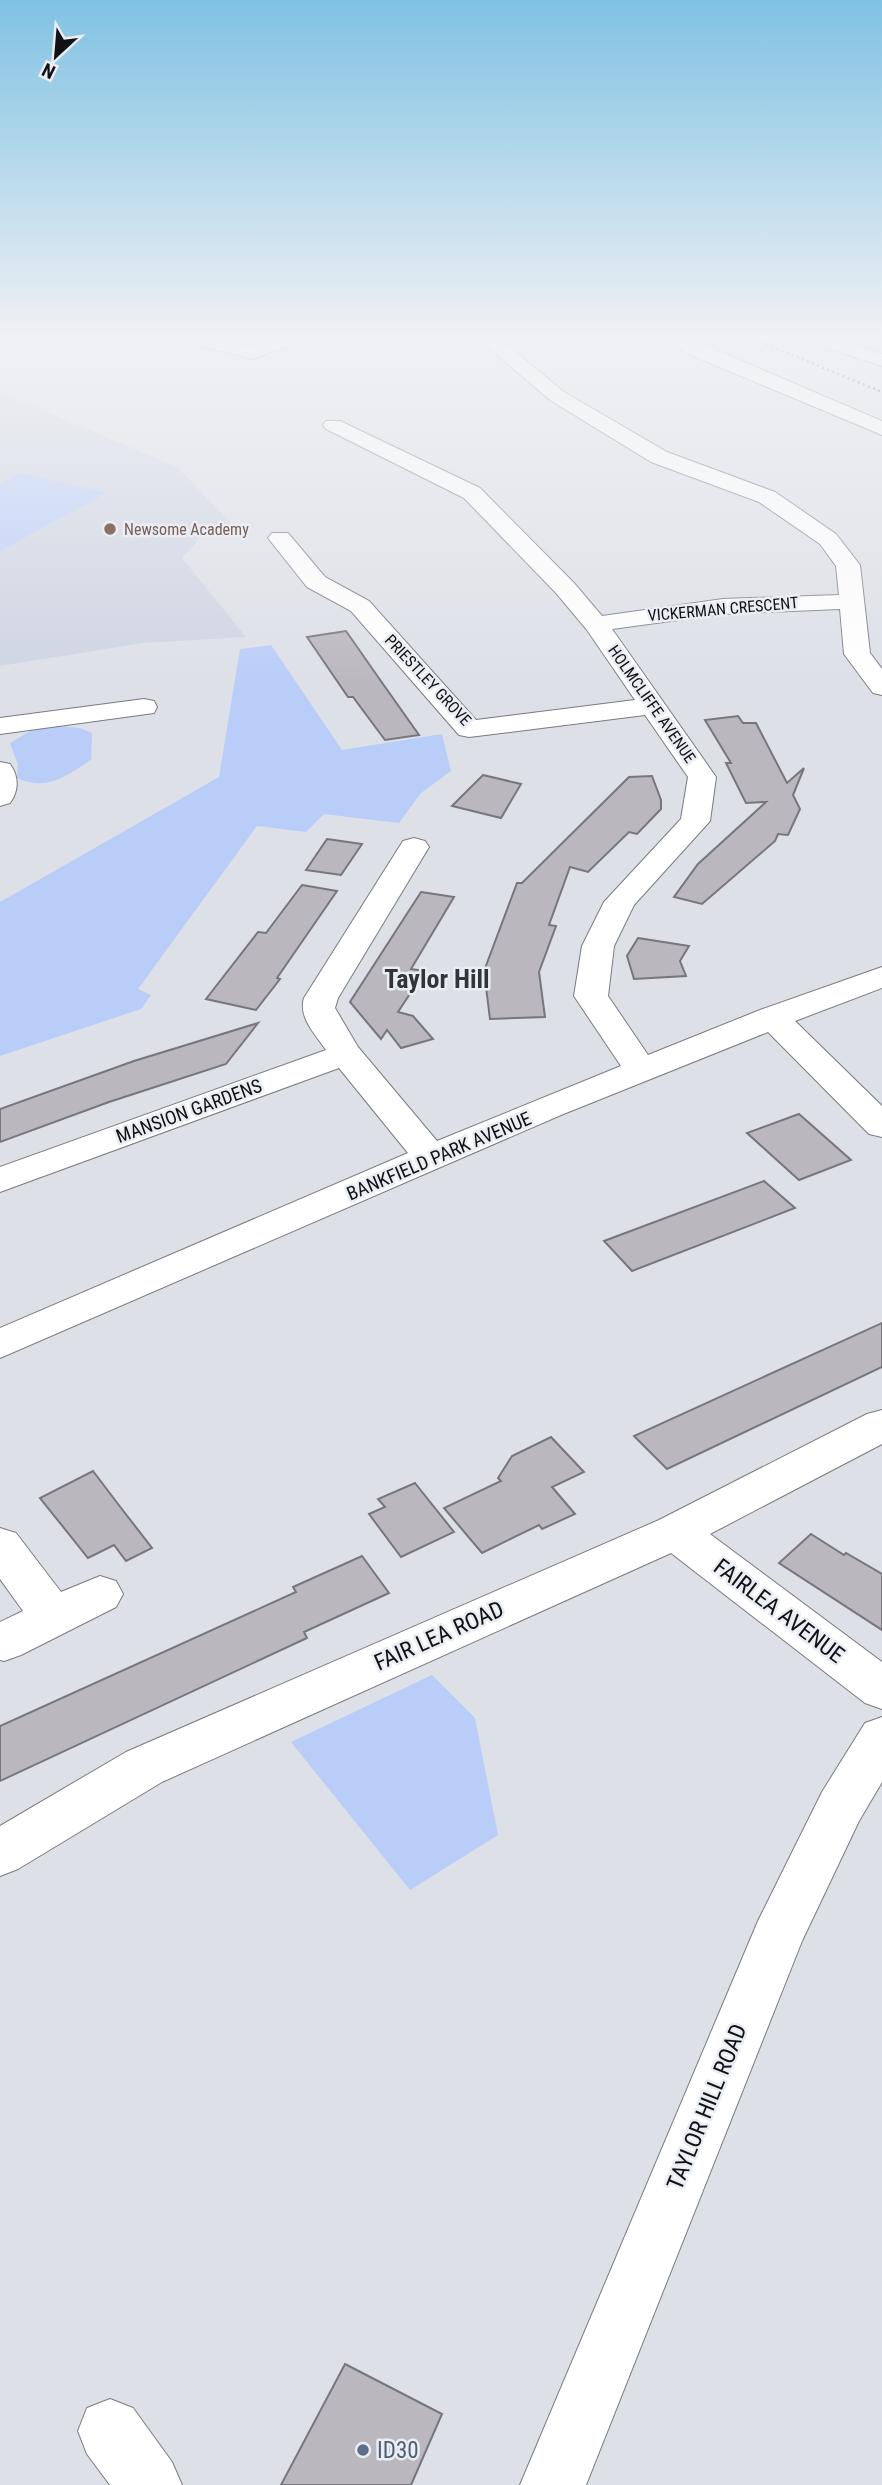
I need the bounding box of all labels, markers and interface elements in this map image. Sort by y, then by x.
north arrow [21,21,91,91]
text: N [38,58,59,84]
place label: Newsome Academy [124,520,249,539]
marker: Newsome Academy [102,521,118,537]
street label: VICKERMAN CRESCENT [647,593,799,625]
street label: PRIESTLEY GROVE [381,630,475,730]
street label: HOLMCLIFFE AVENUE [604,642,700,767]
district label: Taylor Hill [384,964,490,994]
street label: MANSION GARDENS [113,1074,265,1148]
street label: BANKFIELD PARK AVENUE [343,1107,535,1205]
street label: FAIRLEA AVENUE [708,1553,850,1669]
street label: FAIR LEA ROAD [370,1595,508,1677]
street label: TAYLOR HILL ROAD [661,2020,753,2194]
place label: ID30 [377,2437,419,2464]
marker: ID30 [355,2442,371,2458]

